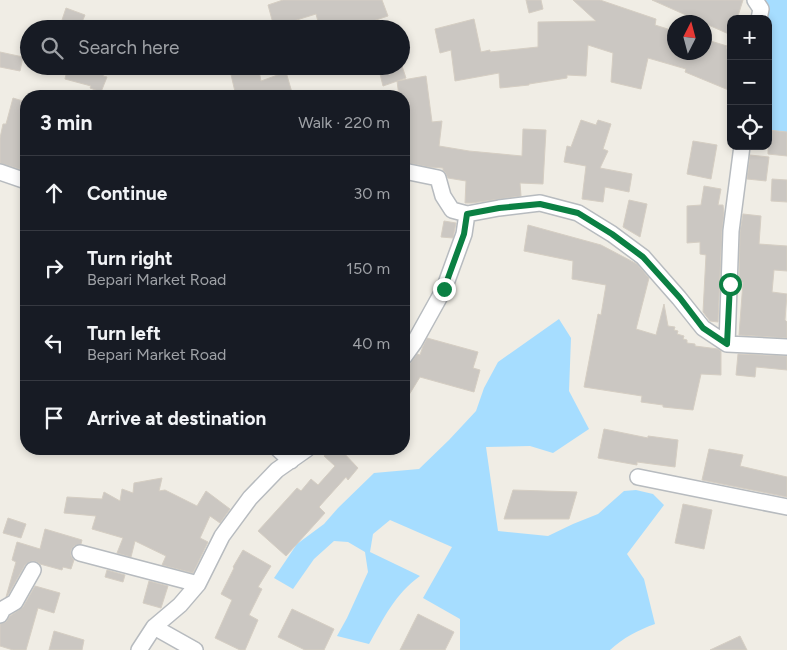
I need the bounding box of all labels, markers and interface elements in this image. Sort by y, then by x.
north arrow [667,15,712,60]
map controls [727,15,772,150]
button: + [727,15,772,60]
search box [20,20,410,75]
icon: search [38,34,66,62]
text: Search here [78,36,180,59]
button: − [727,60,772,105]
button: locate [727,105,772,150]
text: 3 min [40,110,92,135]
text: Walk · 220 m [298,113,390,132]
icon: ahead [40,179,68,207]
text: Continue [87,182,167,205]
text: 30 m [353,184,390,203]
text: Turn right [87,247,173,270]
icon: right [40,254,68,282]
text: 150 m [346,259,390,278]
text: Bepari Market Road [87,270,226,289]
route start [719,273,742,296]
route end [433,278,456,301]
text: Turn left [87,322,161,345]
icon: left [40,329,68,357]
text: 40 m [352,334,390,353]
text: Bepari Market Road [87,345,226,364]
icon: arrive [40,404,68,432]
text: Arrive at destination [87,407,266,430]

